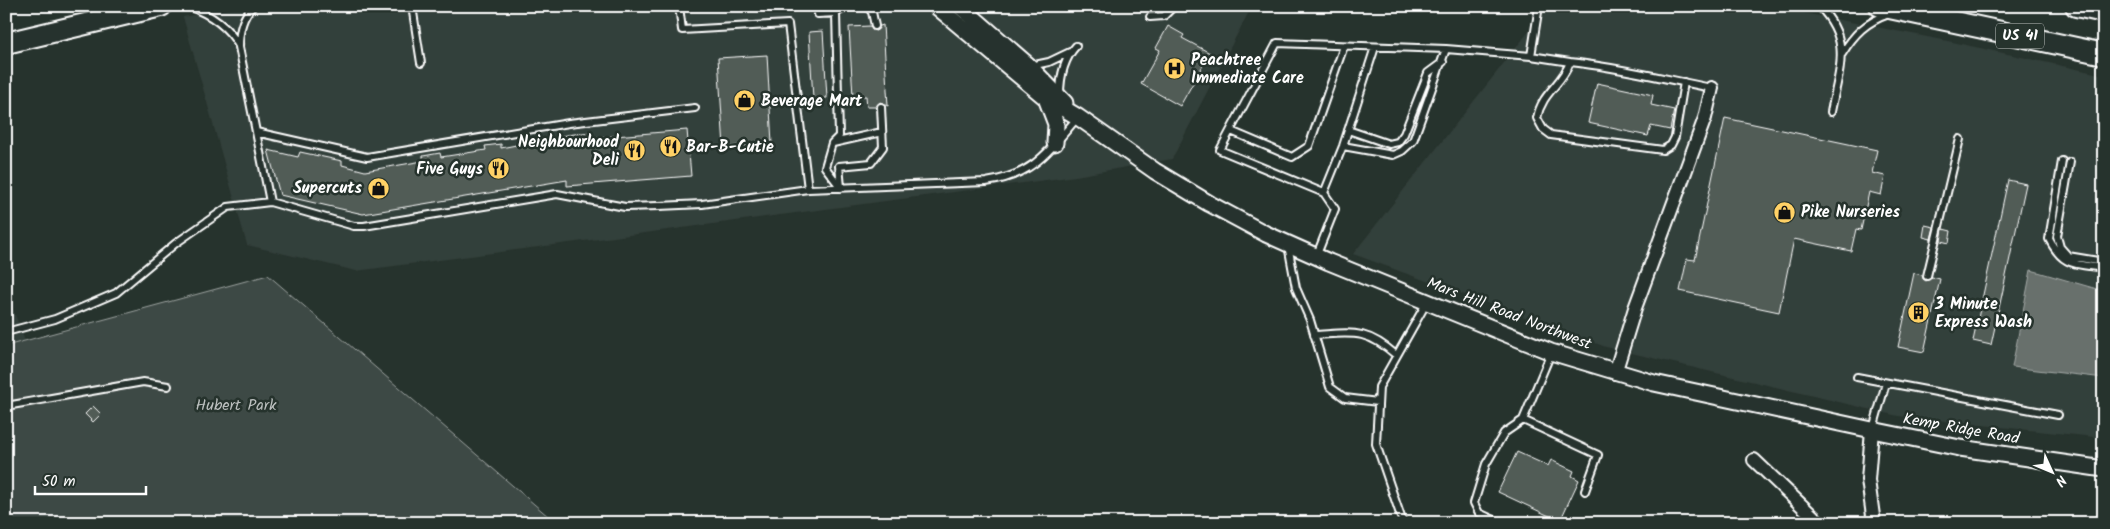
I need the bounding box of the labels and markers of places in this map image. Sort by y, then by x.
place label: Peachtree Immediate Care [1191,48,1304,91]
hospital icon: Peachtree Immediate Care [1163,57,1187,81]
shop icon: Beverage Mart [733,89,757,113]
place label: Beverage Mart [761,89,863,114]
place label: Neighbourhood Deli [518,130,620,173]
restaurant icon: Bar-B-Cutie [658,135,682,159]
place label: Bar-B-Cutie [686,135,774,160]
restaurant icon: Neighbourhood Deli [623,139,647,163]
place label: Five Guys [416,157,484,182]
restaurant icon: Five Guys [487,157,511,181]
place label: Supercuts [293,176,363,201]
shop icon: Supercuts [366,176,390,200]
shop icon: Pike Nurseries [1773,200,1797,224]
place label: Pike Nurseries [1801,200,1901,225]
place label: 3 Minute Express Wash [1934,292,2032,335]
building icon: 3 Minute Express Wash [1907,301,1931,325]

